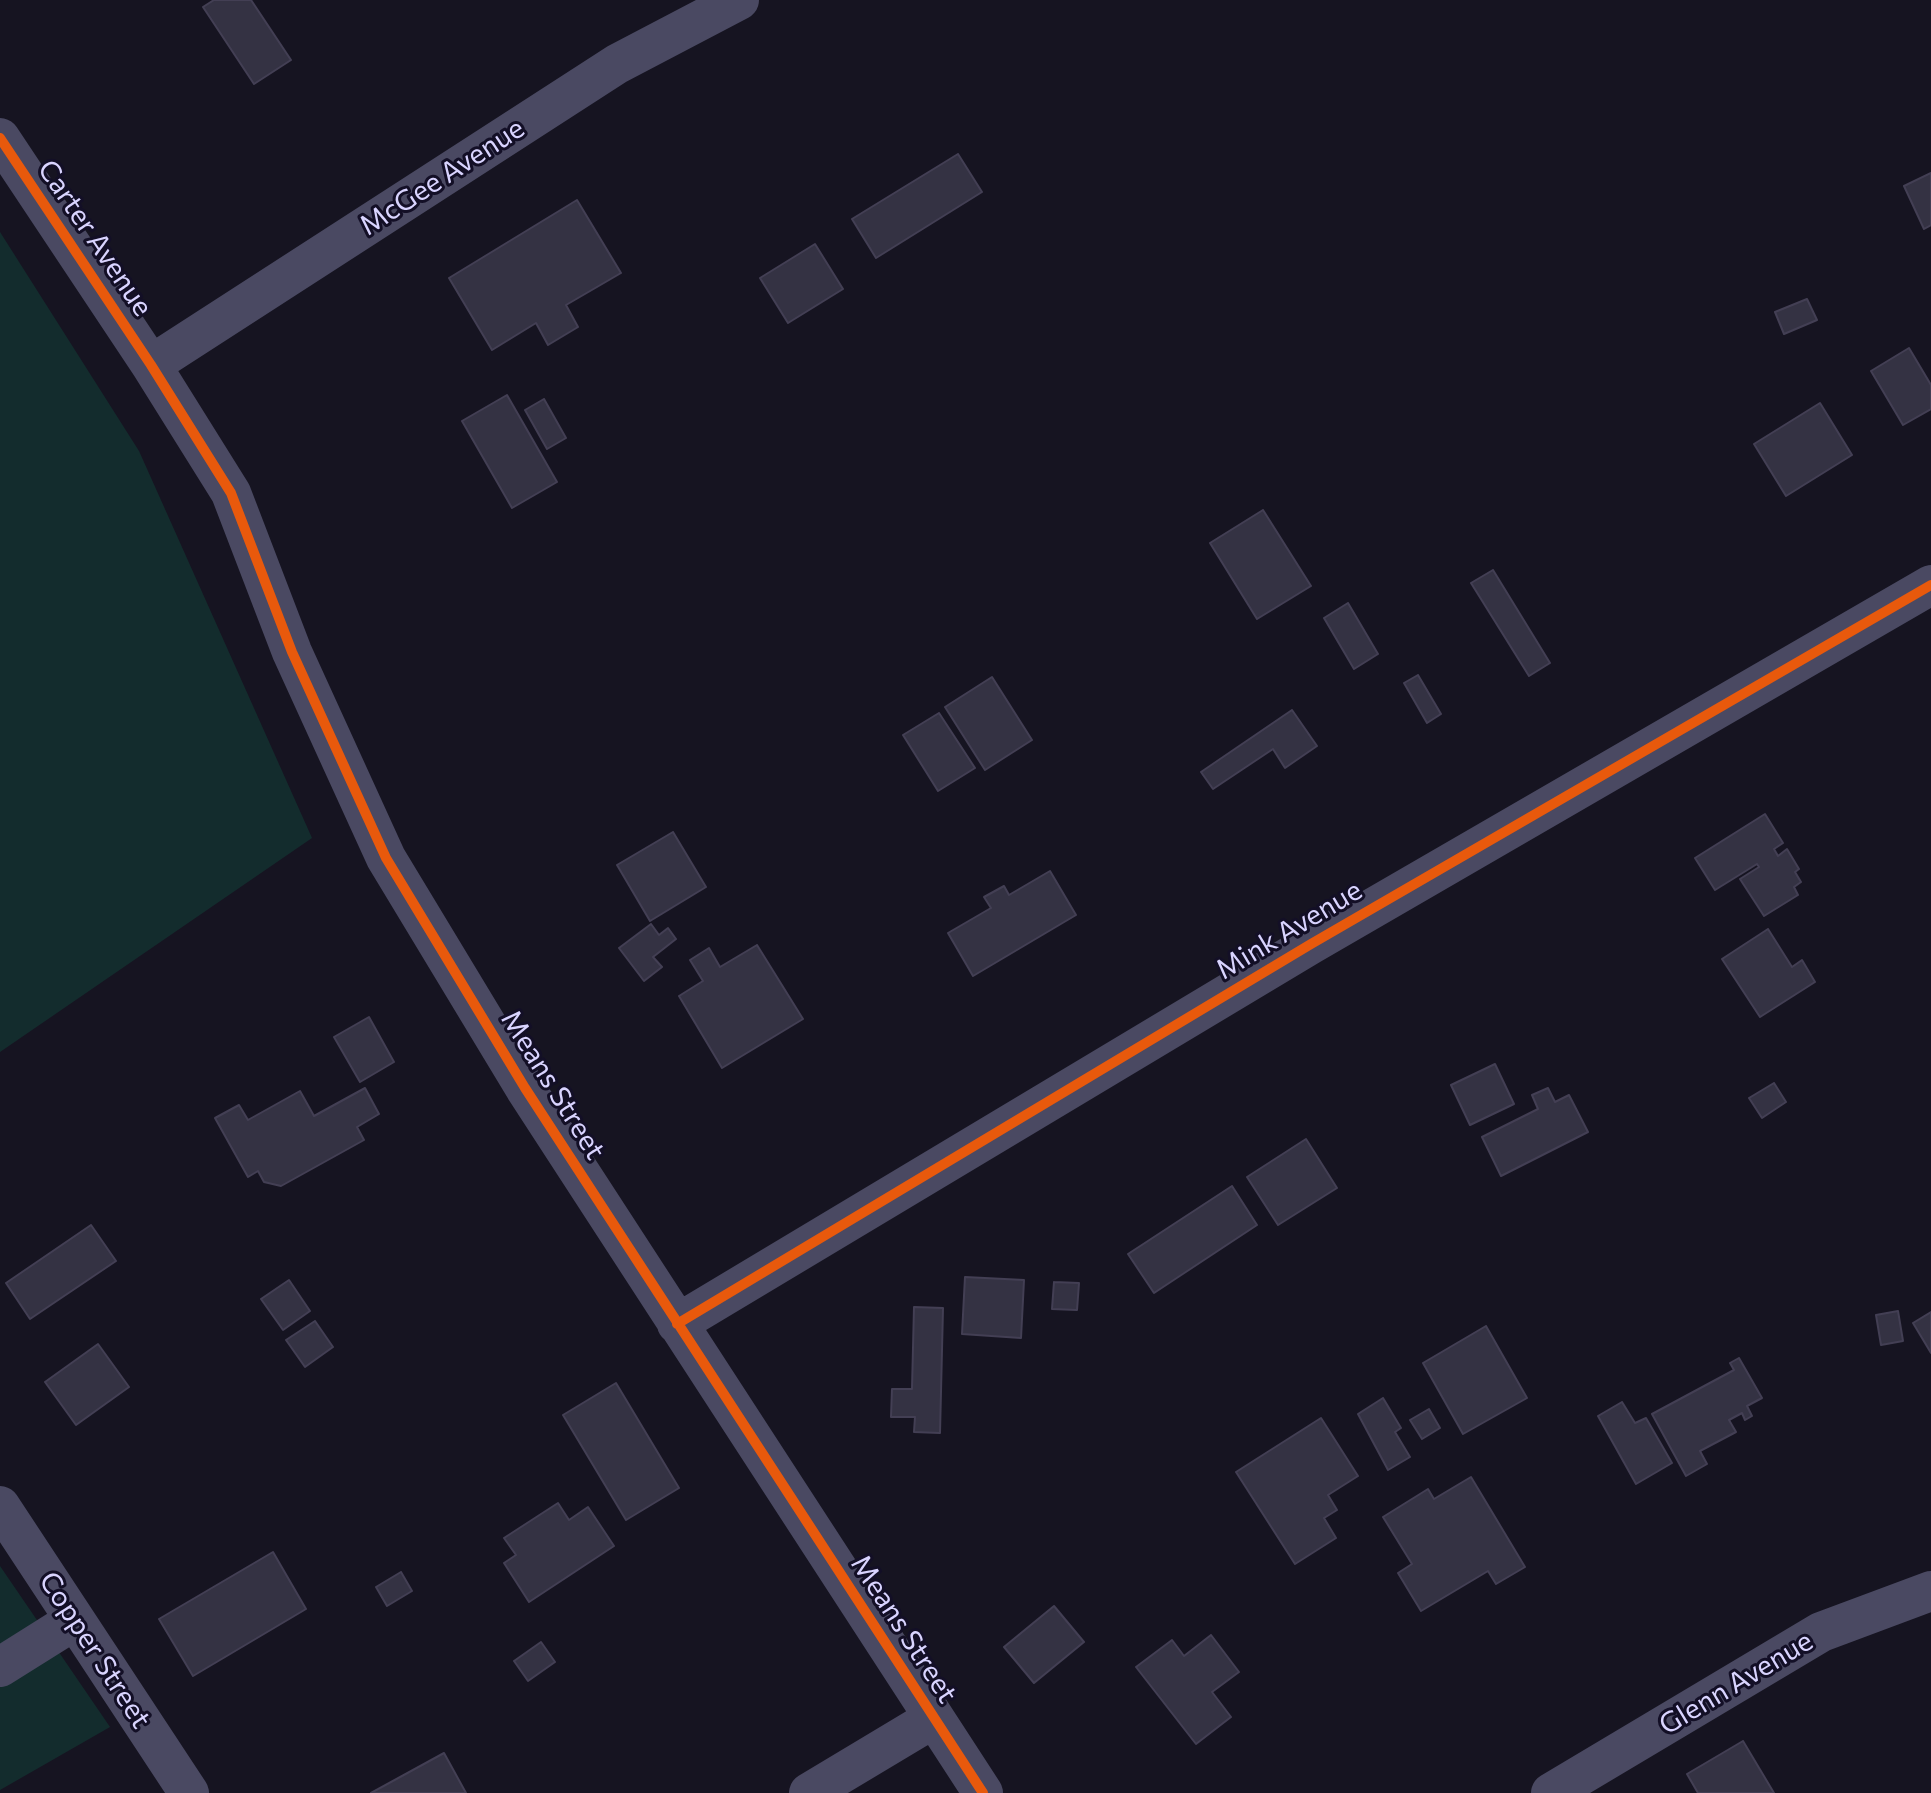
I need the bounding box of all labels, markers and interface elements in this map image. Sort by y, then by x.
street label: McGee Avenue [353,111,531,243]
street label: Carter Avenue [30,154,160,322]
street label: Mink Avenue [1210,873,1368,987]
street label: Means Street [494,1004,612,1166]
street label: Means Street [844,1549,964,1709]
street label: Copper Street [32,1566,158,1734]
street label: Glenn Avenue [1653,1624,1819,1742]

